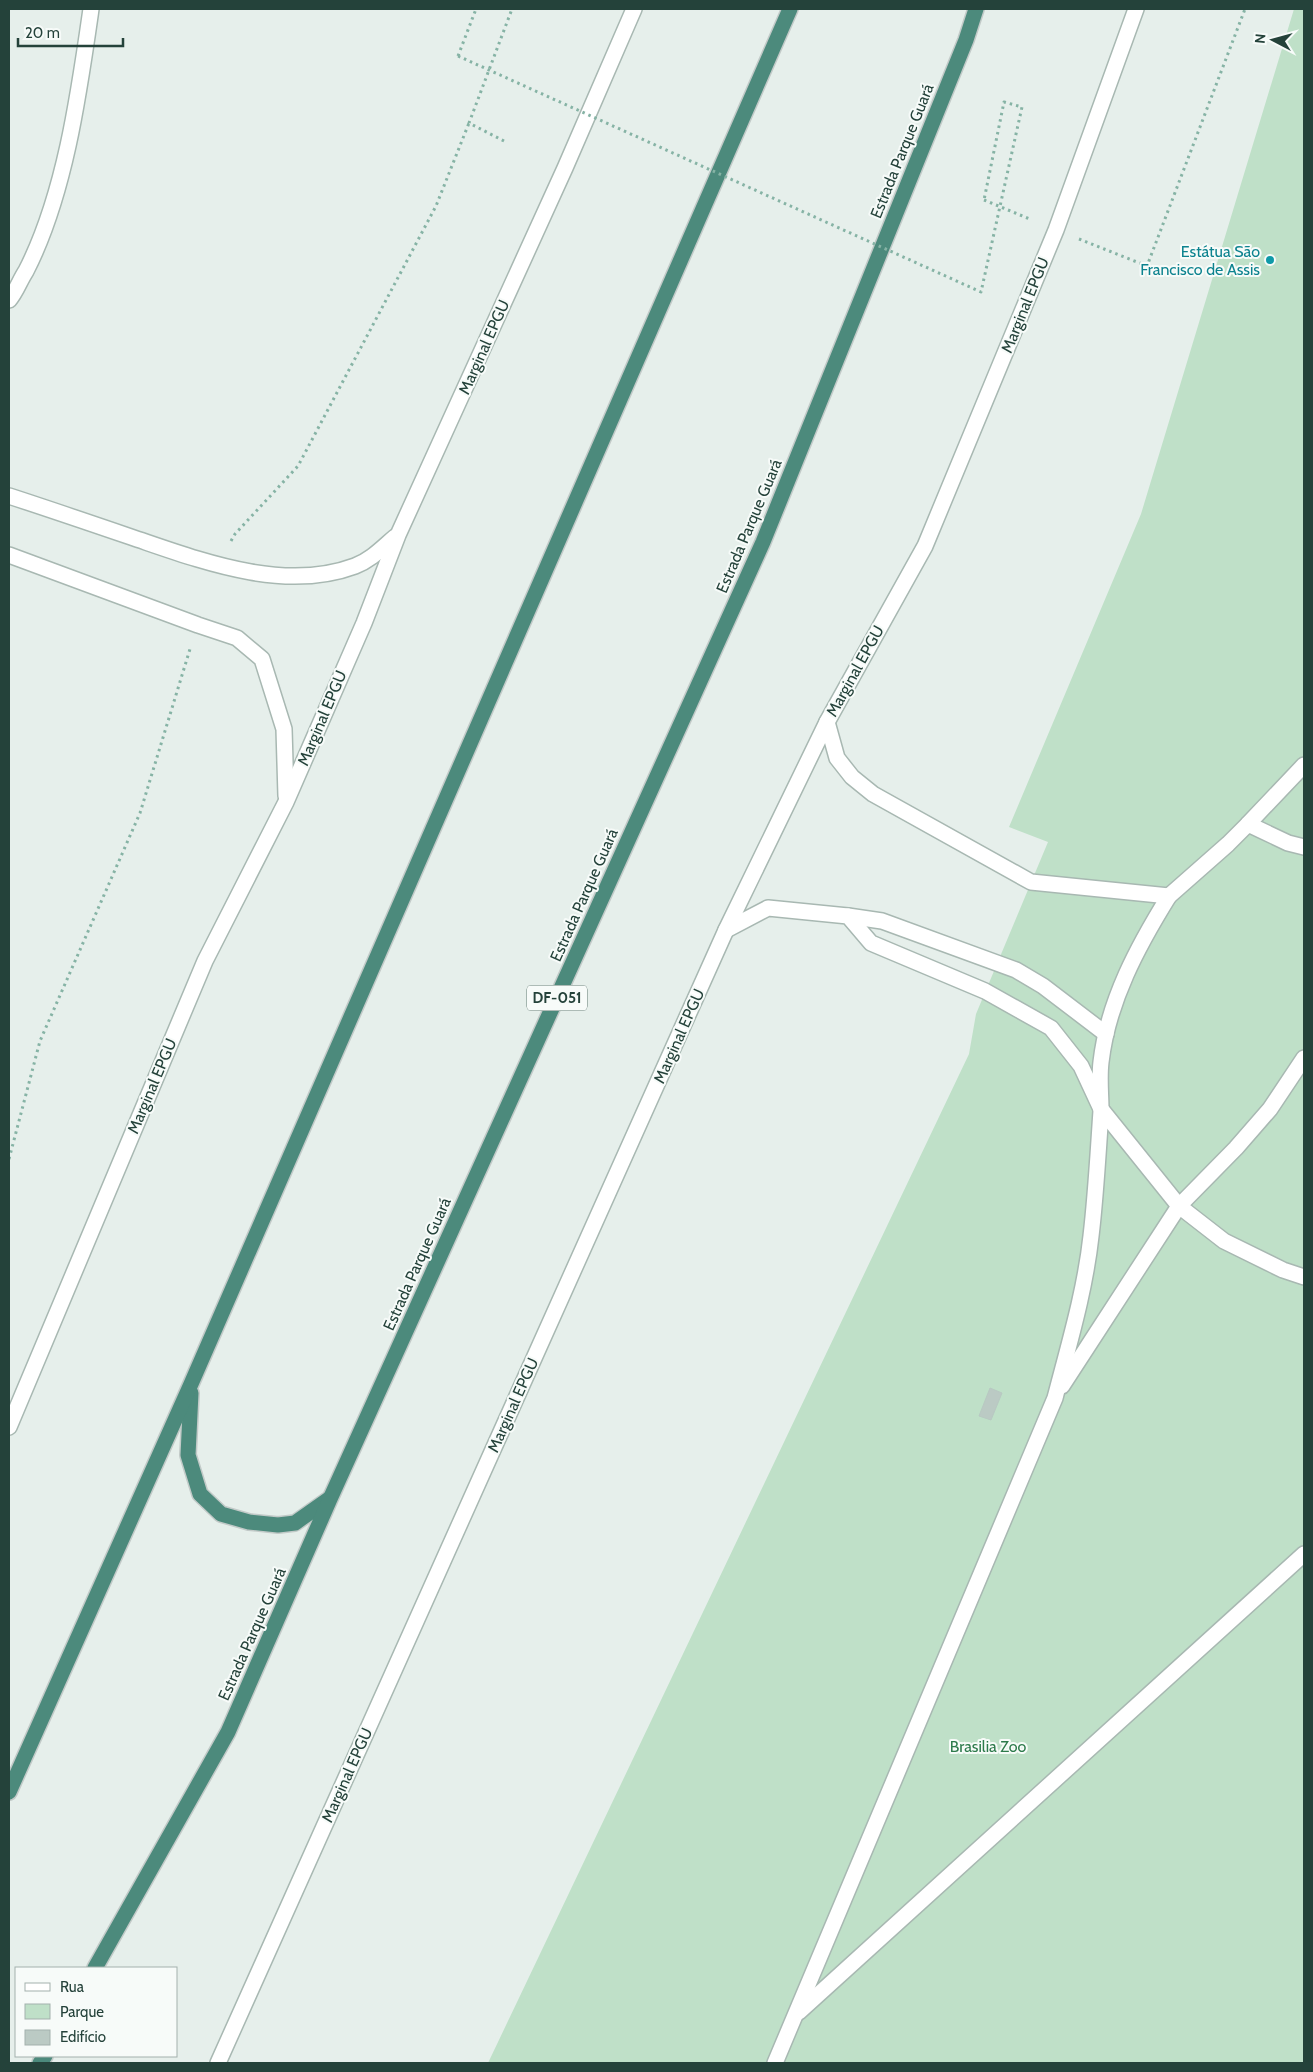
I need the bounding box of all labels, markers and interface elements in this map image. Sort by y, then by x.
scale bar [18,15,122,47]
north arrow [1248,15,1298,65]
text: 20 m [25,24,60,42]
text: N [1251,33,1270,45]
street label: Estrada Parque Guará [866,81,938,221]
place label: Estátua São Francisco de Assis [1140,242,1260,279]
street label: Marginal EPGU [997,254,1053,356]
marker: Estátua São Francisco de Assis [1264,254,1276,266]
street label: Marginal EPGU [455,297,513,397]
street label: Estrada Parque Guará [712,456,786,596]
street label: Marginal EPGU [822,622,888,720]
street label: Marginal EPGU [293,668,351,768]
street label: Estrada Parque Guará [546,825,622,964]
road number: DF-051 [527,986,587,1010]
street label: Marginal EPGU [650,986,708,1086]
street label: Marginal EPGU [123,1036,181,1136]
street label: Estrada Parque Guará [379,1194,455,1333]
street label: Marginal EPGU [484,1355,542,1455]
street label: Estrada Parque Guará [214,1564,290,1703]
street label: Marginal EPGU [318,1725,376,1825]
park label: Brasilia Zoo [950,1737,1026,1756]
legend [15,1967,178,2057]
text: Rua [60,1978,85,1996]
text: Parque [60,2003,104,2021]
text: Edifício [60,2028,106,2046]

